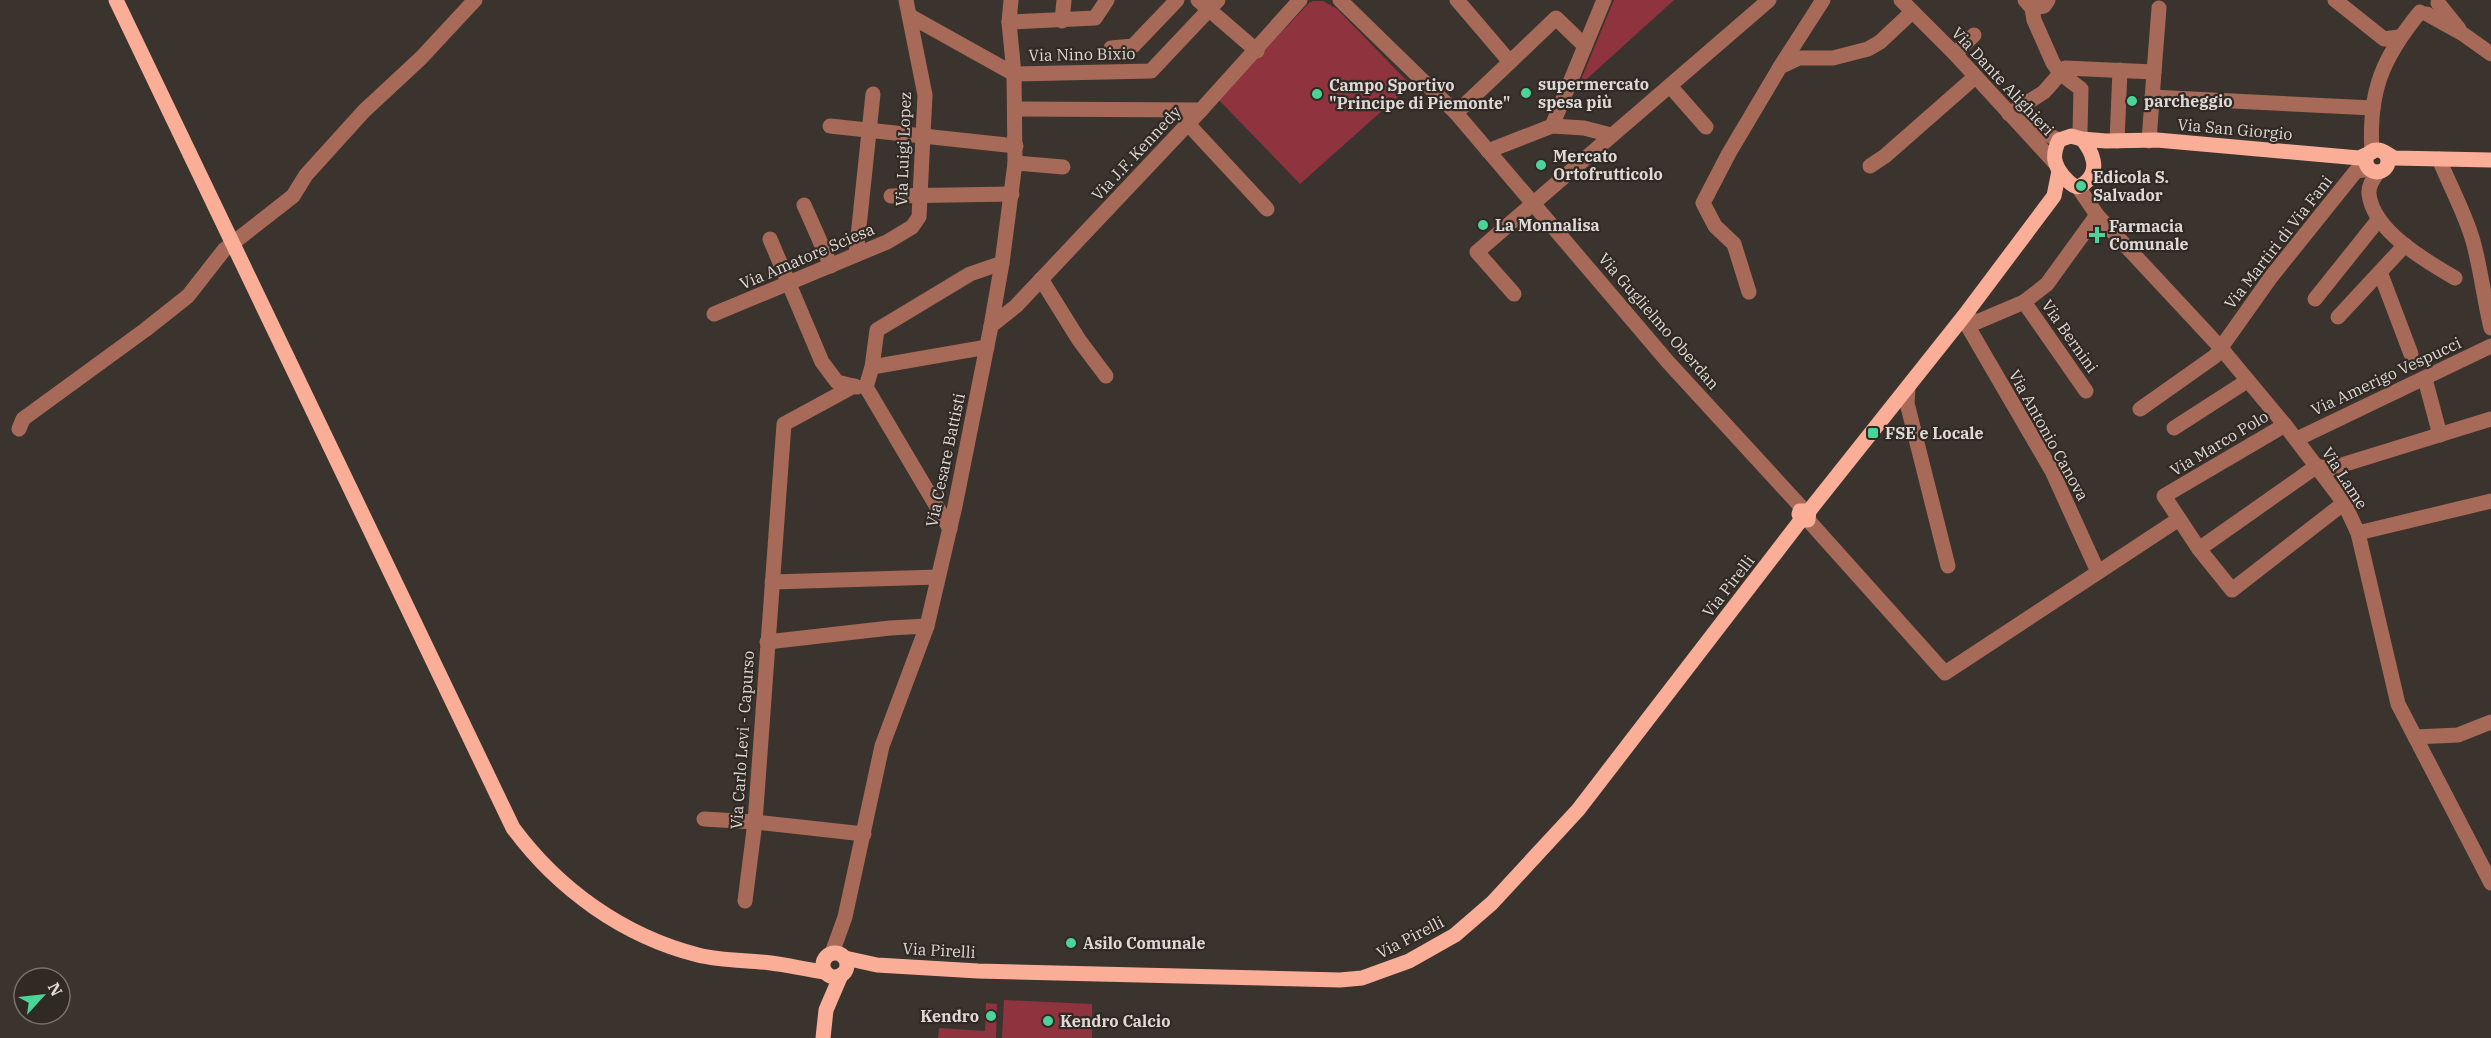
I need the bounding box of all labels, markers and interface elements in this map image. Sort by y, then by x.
street label: Via Dante Alighieri [1948,23,2058,139]
street label: Via Nino Bixio [1028,43,1136,65]
place label: supermercato spesa più [1538,74,1649,112]
place label: Campo Sportivo "Principe di Piemonte" [1329,75,1510,113]
marker: supermercato spesa più [1519,86,1533,100]
marker: Campo Sportivo "Principe di Piemonte" [1310,87,1324,101]
street label: Via Luigi Lopez [891,91,915,207]
place label: parcheggio [2144,91,2233,111]
marker: parcheggio [2125,94,2139,108]
street label: Via J.F. Kennedy [1087,101,1185,204]
street label: Via San Giorgio [2177,114,2293,144]
place label: Mercato Ortofrutticolo [1553,146,1663,184]
marker: Mercato Ortofrutticolo [1534,158,1548,172]
place label: Edicola S. Salvador [2093,167,2169,205]
street label: Via Martiri di Via Fani [2220,171,2336,313]
marker: Edicola S. Salvador [2074,179,2088,193]
place label: La Monnalisa [1495,215,1600,235]
place label: Farmacia Comunale [2109,216,2189,254]
street label: Via Amatore Sciesa [737,218,878,293]
marker: La Monnalisa [1476,218,1490,232]
marker: Farmacia Comunale [2090,228,2104,242]
street label: Via Guglielmo Oberdan [1594,249,1724,393]
street label: Via Bernini [2038,296,2102,376]
street label: Via Amerigo Vespucci [2308,332,2464,420]
street label: Via Antonio Canova [2005,366,2093,504]
street label: Via Cesare Battisti [921,391,969,529]
street label: Via Marco Polo [2166,406,2272,480]
place label: FSE e Locale [1885,423,1984,443]
marker: FSE e Locale [1866,426,1880,440]
street label: Via Lame [2318,443,2372,513]
street label: Via Pirelli [1698,551,1758,621]
street label: Via Carlo Levi - Capurso [726,650,758,830]
street label: Via Pirelli [1373,911,1447,963]
place label: Asilo Comunale [1083,933,1206,953]
marker: Asilo Comunale [1064,936,1078,950]
street label: Via Pirelli [902,938,976,962]
north arrow [12,966,72,1026]
text: N [44,979,67,999]
place label: Kendro [920,1006,979,1026]
marker: Kendro [984,1009,998,1023]
place label: Kendro Calcio [1060,1011,1170,1031]
marker: Kendro Calcio [1041,1014,1055,1028]

